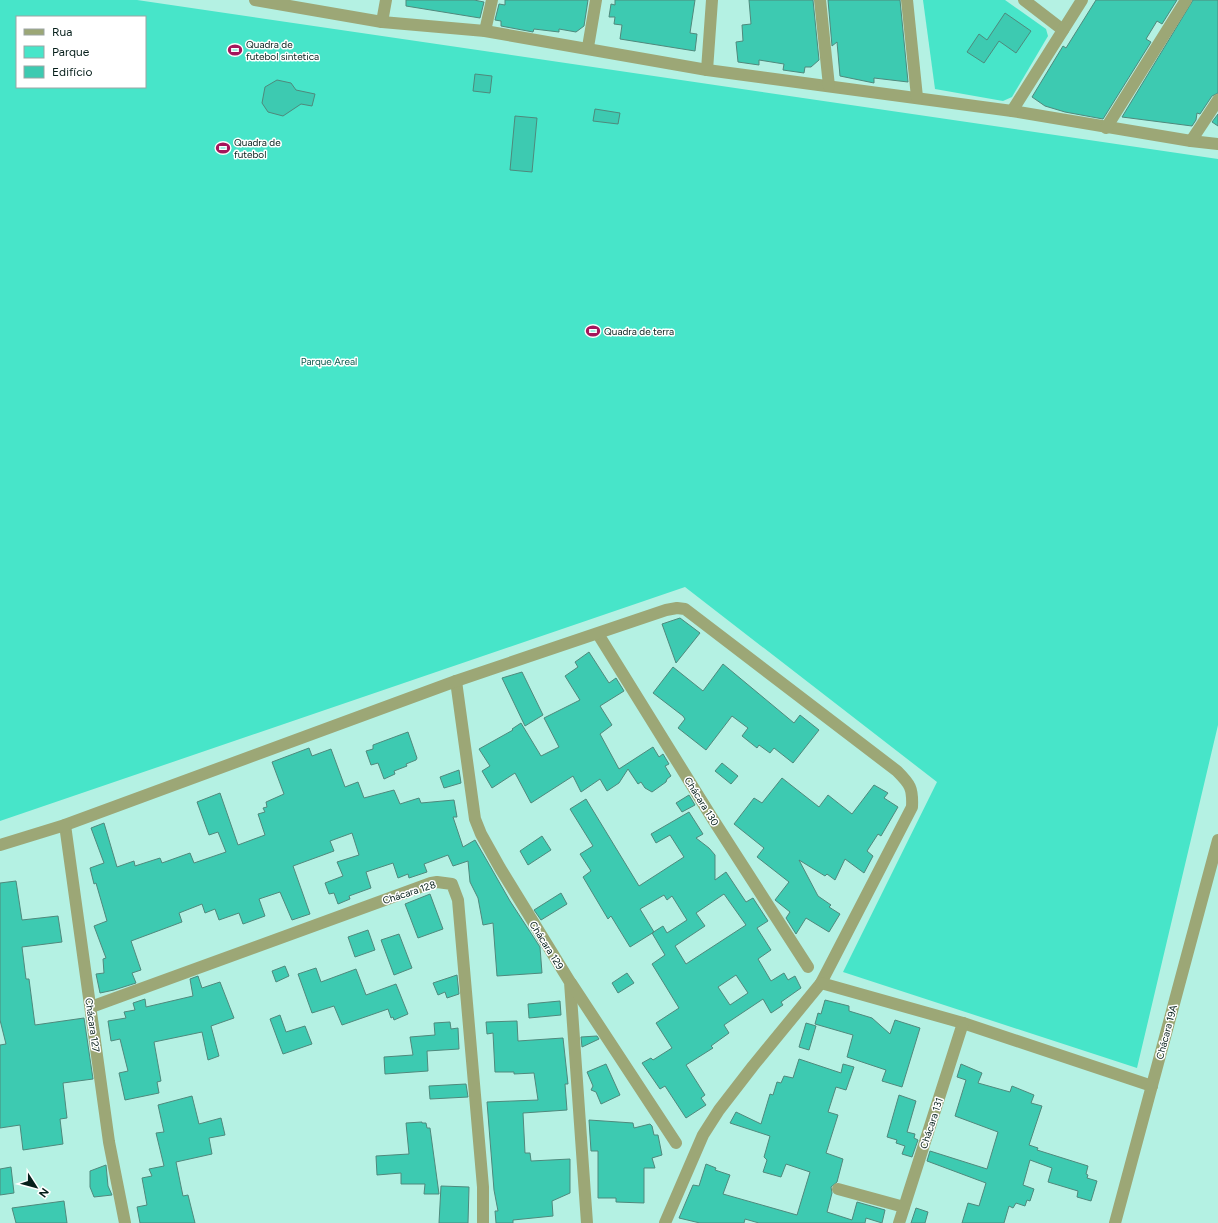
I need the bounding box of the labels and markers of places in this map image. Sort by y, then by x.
place label: Quadra de futebol sintetica [246,38,319,63]
sports icon: Quadra de futebol sintetica [227,42,243,58]
place label: Quadra de futebol [234,136,281,161]
sports icon: Quadra de futebol [215,140,231,156]
sports icon: Quadra de terra [585,323,601,339]
place label: Quadra de terra [604,325,674,338]

